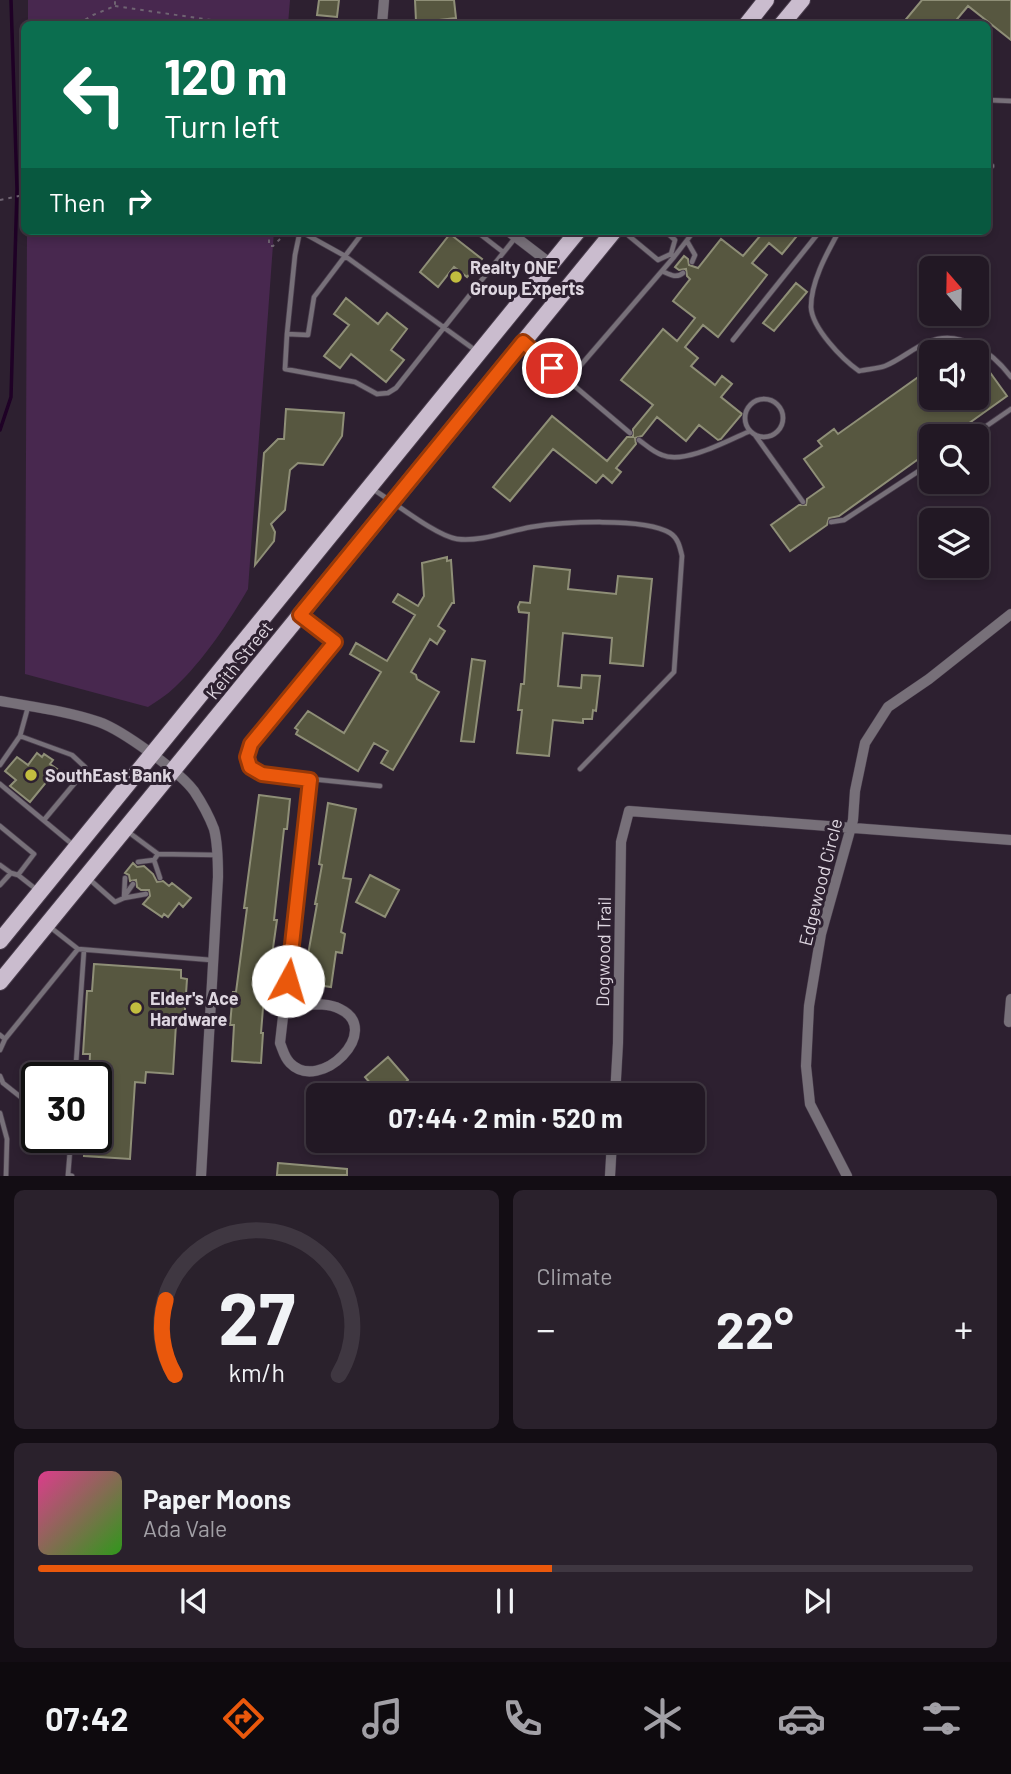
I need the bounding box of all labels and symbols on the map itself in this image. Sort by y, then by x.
place label: Realty ONE Group Experts [470,256,584,299]
north arrow [919,256,989,326]
marker: Realty ONE Group Experts [448,269,464,285]
pin [522,338,582,398]
street label: Keith Street [201,617,277,703]
place label: SouthEast Bank [45,764,172,786]
marker: SouthEast Bank [23,767,39,783]
street label: Edgewood Circle [794,816,846,948]
street label: Dogwood Trail [591,897,615,1007]
position arrow [251,944,325,1018]
place label: Elder's Ace Hardware [150,987,239,1030]
marker: Elder's Ace Hardware [128,1000,144,1016]
speed limit sign: 30 [21,1062,112,1153]

